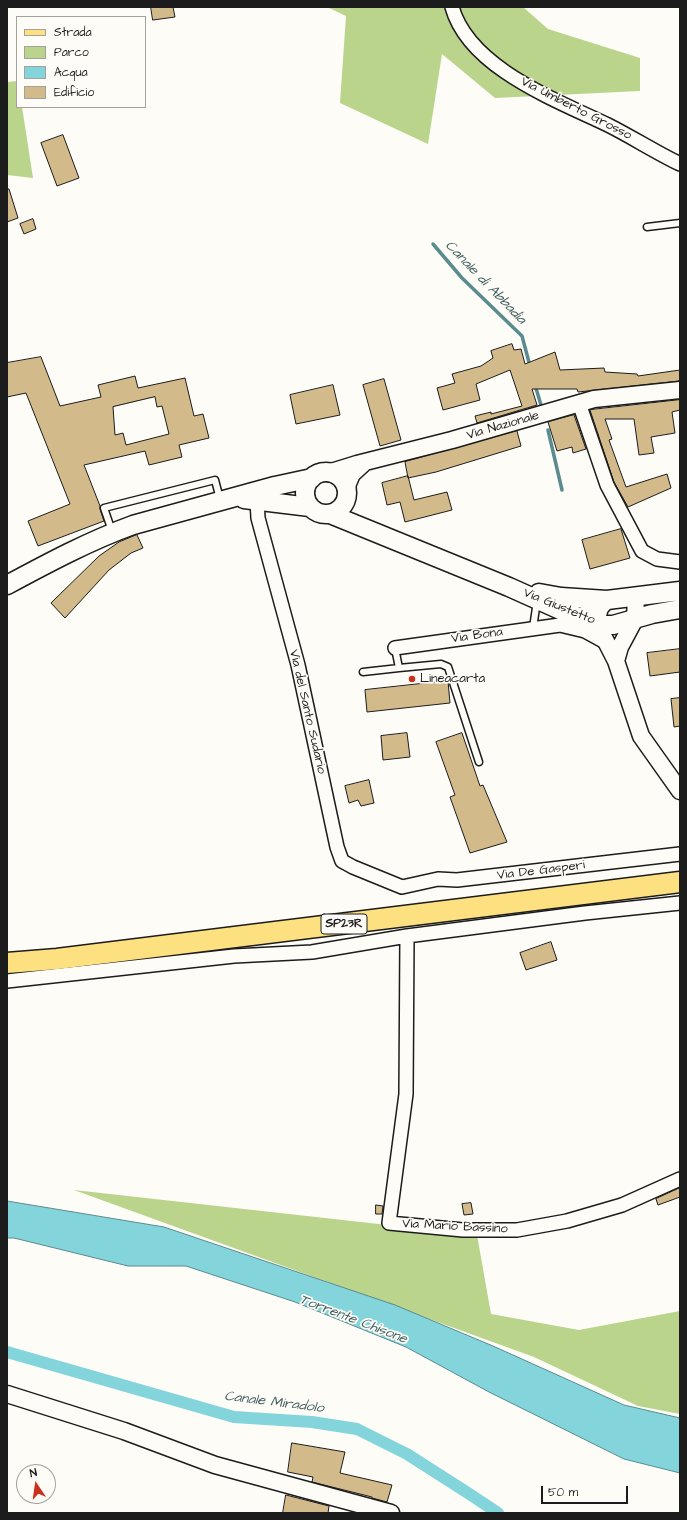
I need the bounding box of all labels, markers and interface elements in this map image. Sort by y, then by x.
legend [16,16,146,108]
text: Strada [54,24,92,41]
text: Parco [54,44,89,61]
text: Acqua [54,64,88,81]
street label: Via Umberto Grosso [518,74,634,144]
text: Edificio [54,84,94,101]
water label: Canale di Abbadia [441,238,529,328]
street label: Via Nazionale [465,408,541,444]
street label: Via Giustetto [521,586,597,628]
street label: Via Bona [450,625,504,647]
street label: Via del Santo Sudario [285,648,329,776]
place label: Lineacarta [420,671,485,687]
marker: Lineacarta [407,674,417,684]
street label: Via De Gasperi [496,858,586,884]
road number: SP23R [321,914,367,934]
street label: Via Mario Bassino [402,1216,508,1238]
water label: Torrente Chisone [297,1292,409,1348]
water label: Canale Miradolo [223,1389,325,1417]
north arrow [16,1464,56,1504]
text: N [28,1465,38,1481]
scale bar [543,1478,630,1504]
text: 50 m [548,1484,578,1501]

